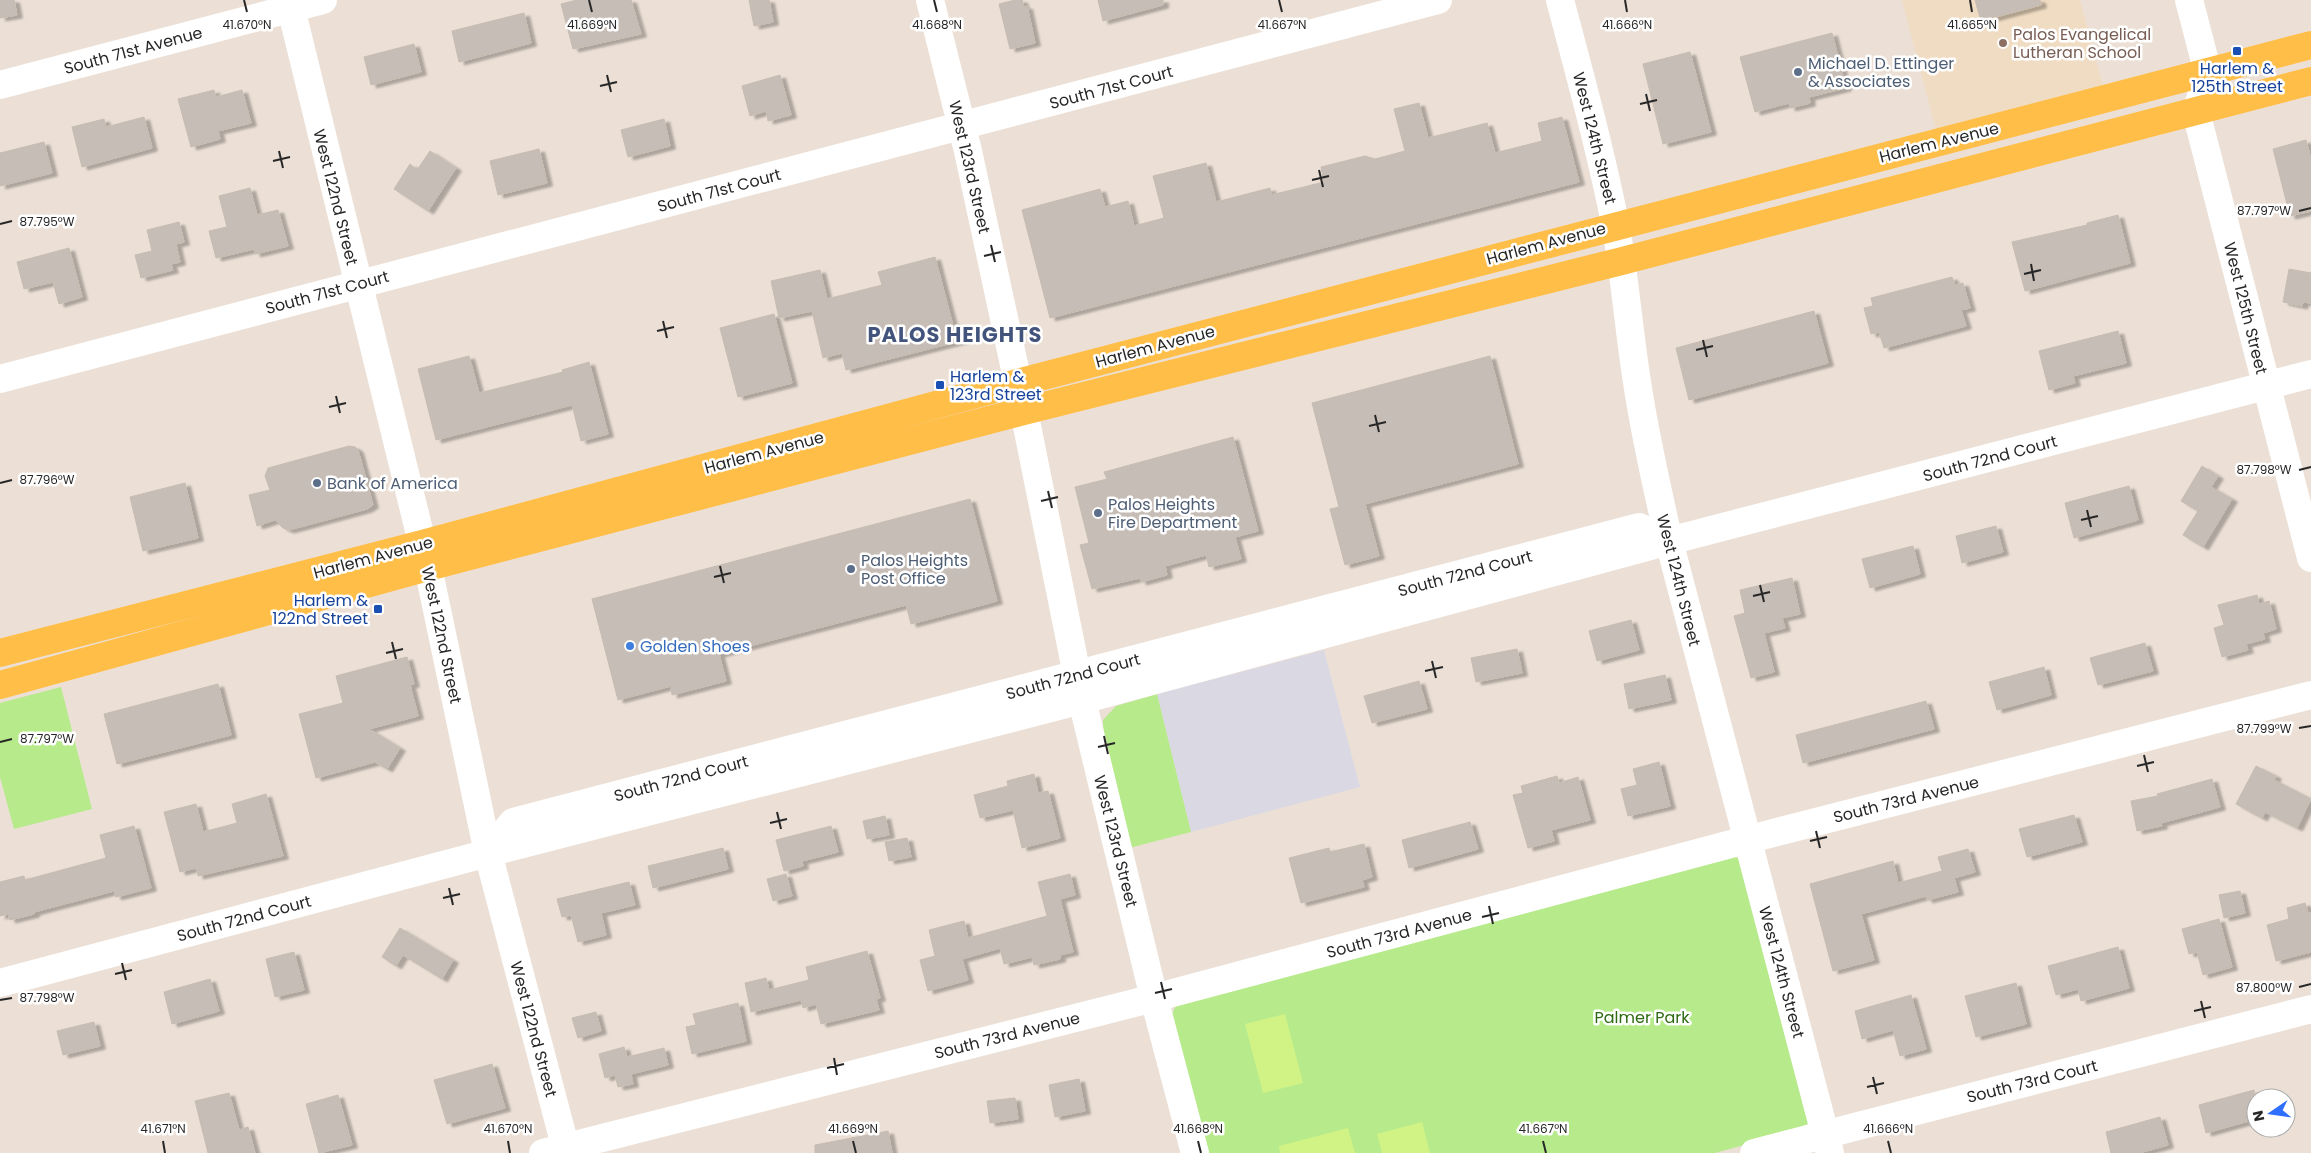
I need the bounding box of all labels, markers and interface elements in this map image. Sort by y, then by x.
text: 41.670°N [223,16,271,33]
text: 41.669°N [567,16,617,33]
text: 41.668°N [912,16,962,33]
text: 41.667°N [1257,16,1307,33]
text: 41.666°N [1602,16,1652,33]
text: 41.665°N [1947,16,1997,33]
street label: South 71st Avenue [61,21,205,80]
place label: Palos Evangelical Lutheran School [2013,23,2151,64]
marker: Palos Evangelical Lutheran School [1997,37,2009,49]
marker: Harlem & 125th Street [2231,45,2243,57]
place label: Michael D. Ettinger & Associates [1808,52,1954,93]
place label: Harlem & 125th Street [2191,57,2283,98]
street label: South 71st Court [1047,60,1176,115]
marker: Michael D. Ettinger & Associates [1792,66,1804,78]
street label: West 124th Street [1567,70,1622,207]
street label: West 123rd Street [943,98,996,236]
street label: Harlem Avenue [1877,116,2001,168]
street label: West 122nd Street [307,127,364,268]
street label: South 71st Court [655,163,784,218]
text: 87.797°W [2237,202,2291,219]
text: 87.795°W [20,213,75,230]
street label: Harlem Avenue [1484,216,1608,270]
street label: West 125th Street [2218,240,2273,377]
street label: South 71st Court [263,265,392,320]
street label: Harlem Avenue [1093,319,1217,373]
district label: PALOS HEIGHTS [867,320,1043,349]
place label: Harlem & 123rd Street [950,365,1042,406]
marker: Harlem & 123rd Street [934,379,946,391]
street label: Harlem Avenue [702,425,826,479]
street label: South 72nd Court [1920,429,2060,487]
text: 87.798°W [2237,461,2292,478]
text: 87.796°W [19,471,75,488]
place label: Bank of America [327,472,458,495]
marker: Bank of America [311,477,323,489]
place label: Palos Heights Fire Department [1108,493,1237,534]
marker: Palos Heights Fire Department [1092,507,1104,519]
street label: West 124th Street [1651,512,1706,649]
street label: Harlem Avenue [311,530,435,584]
street label: South 72nd Court [1395,544,1535,602]
place label: Palos Heights Post Office [861,549,968,590]
marker: Palos Heights Post Office [845,563,857,575]
street label: West 122nd Street [416,564,467,706]
place label: Harlem & 122nd Street [272,589,368,630]
marker: Harlem & 122nd Street [372,603,384,615]
place label: Golden Shoes [640,635,750,658]
marker: Golden Shoes [624,640,636,652]
street label: South 72nd Court [1003,647,1143,705]
text: 87.799°W [2237,720,2292,737]
text: 87.797°W [20,730,74,747]
street label: South 72nd Court [611,749,751,807]
street label: South 73rd Avenue [1831,770,1982,829]
street label: West 123rd Street [1088,773,1143,910]
street label: South 72nd Court [174,889,314,947]
street label: South 73rd Avenue [1324,903,1474,964]
street label: West 124th Street [1753,904,1810,1041]
street label: West 122nd Street [504,959,563,1100]
text: 87.800°W [2236,979,2292,996]
text: 87.798°W [20,989,75,1006]
street label: South 73rd Avenue [932,1006,1083,1065]
park label: Palmer Park [1595,1006,1690,1029]
street label: South 73rd Court [1964,1054,2100,1109]
north arrow [2246,1088,2296,1138]
text: N [2247,1109,2269,1123]
text: 41.671°N [140,1120,186,1137]
text: 41.670°N [484,1120,532,1137]
text: 41.669°N [828,1120,878,1137]
text: 41.668°N [1173,1120,1223,1137]
text: 41.667°N [1518,1120,1568,1137]
text: 41.666°N [1863,1120,1913,1137]

